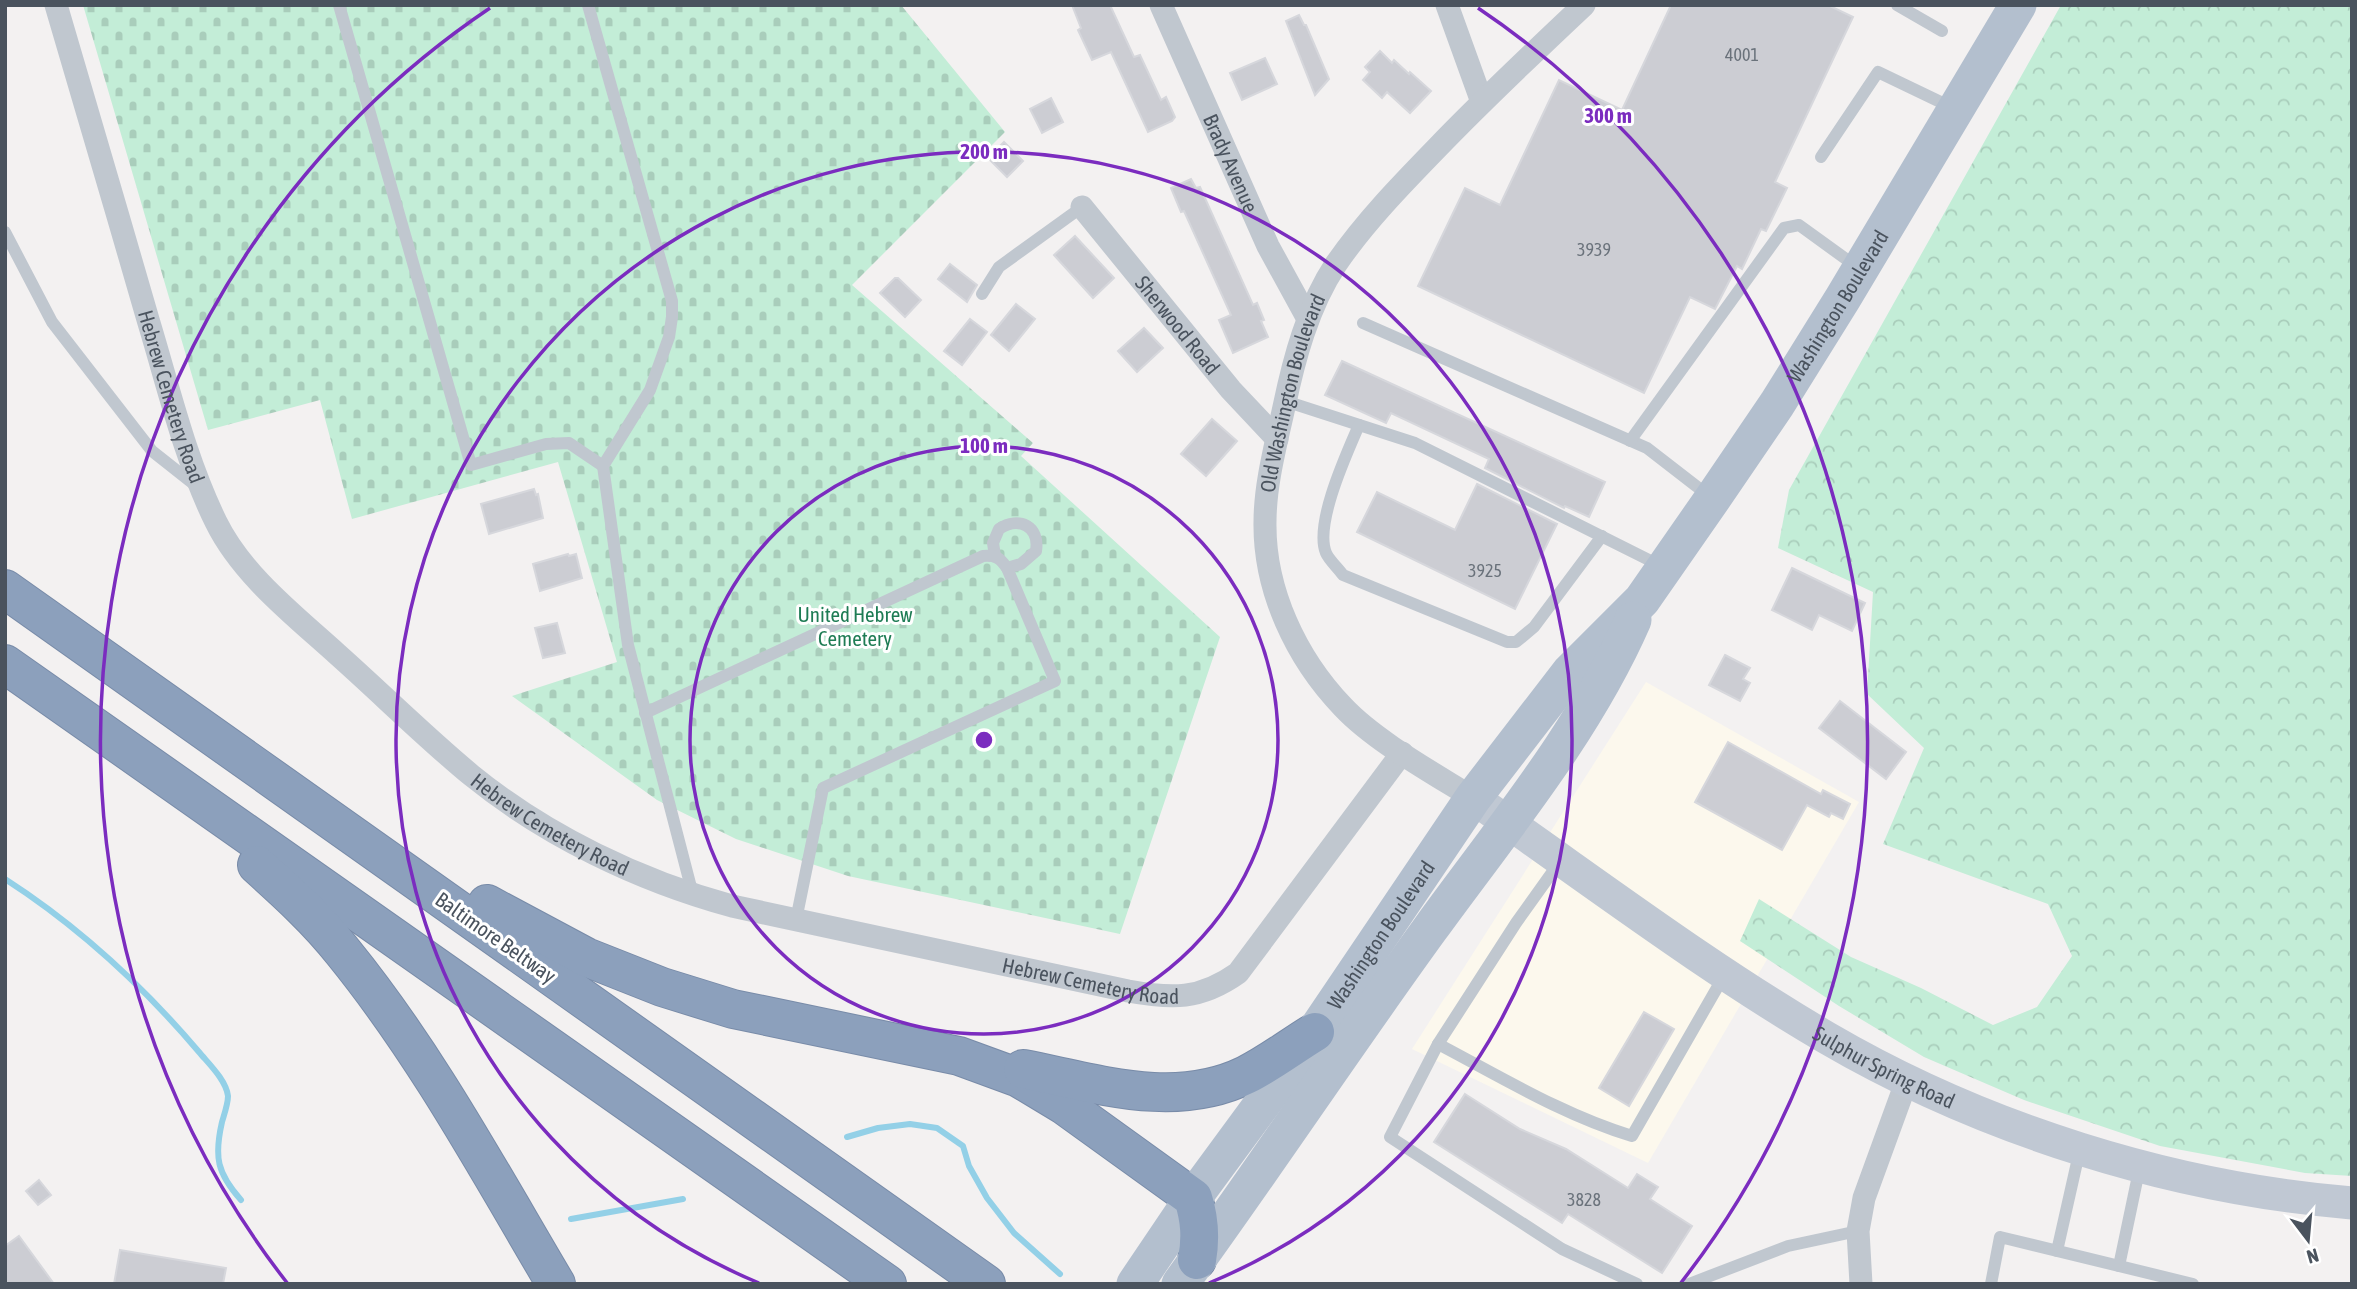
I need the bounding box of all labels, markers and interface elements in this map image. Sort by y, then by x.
house number: 4001 [1725,44,1759,65]
text: 300 m [1584,103,1632,127]
street label: Brady Avenue [1199,110,1264,216]
text: 200 m [960,139,1008,163]
street label: Washington Boulevard [1782,226,1893,386]
house number: 3939 [1577,239,1611,260]
street label: Sherwood Road [1131,271,1225,379]
street label: Old Washington Boulevard [1255,290,1329,494]
street label: Hebrew Cemetery Road [134,307,210,486]
text: 100 m [960,433,1008,457]
house number: 3925 [1468,560,1502,581]
park label: United Hebrew Cemetery [797,602,913,650]
centre of rings [972,728,996,752]
street label: Hebrew Cemetery Road [467,768,633,880]
street label: Washington Boulevard [1322,856,1439,1014]
street label: Baltimore Beltway [431,887,561,988]
street label: Hebrew Cemetery Road [1000,952,1179,1008]
street label: Sulphur Spring Road [1809,1021,1959,1113]
house number: 3828 [1567,1189,1601,1210]
north arrow [2273,1205,2343,1275]
text: N [2304,1244,2321,1268]

